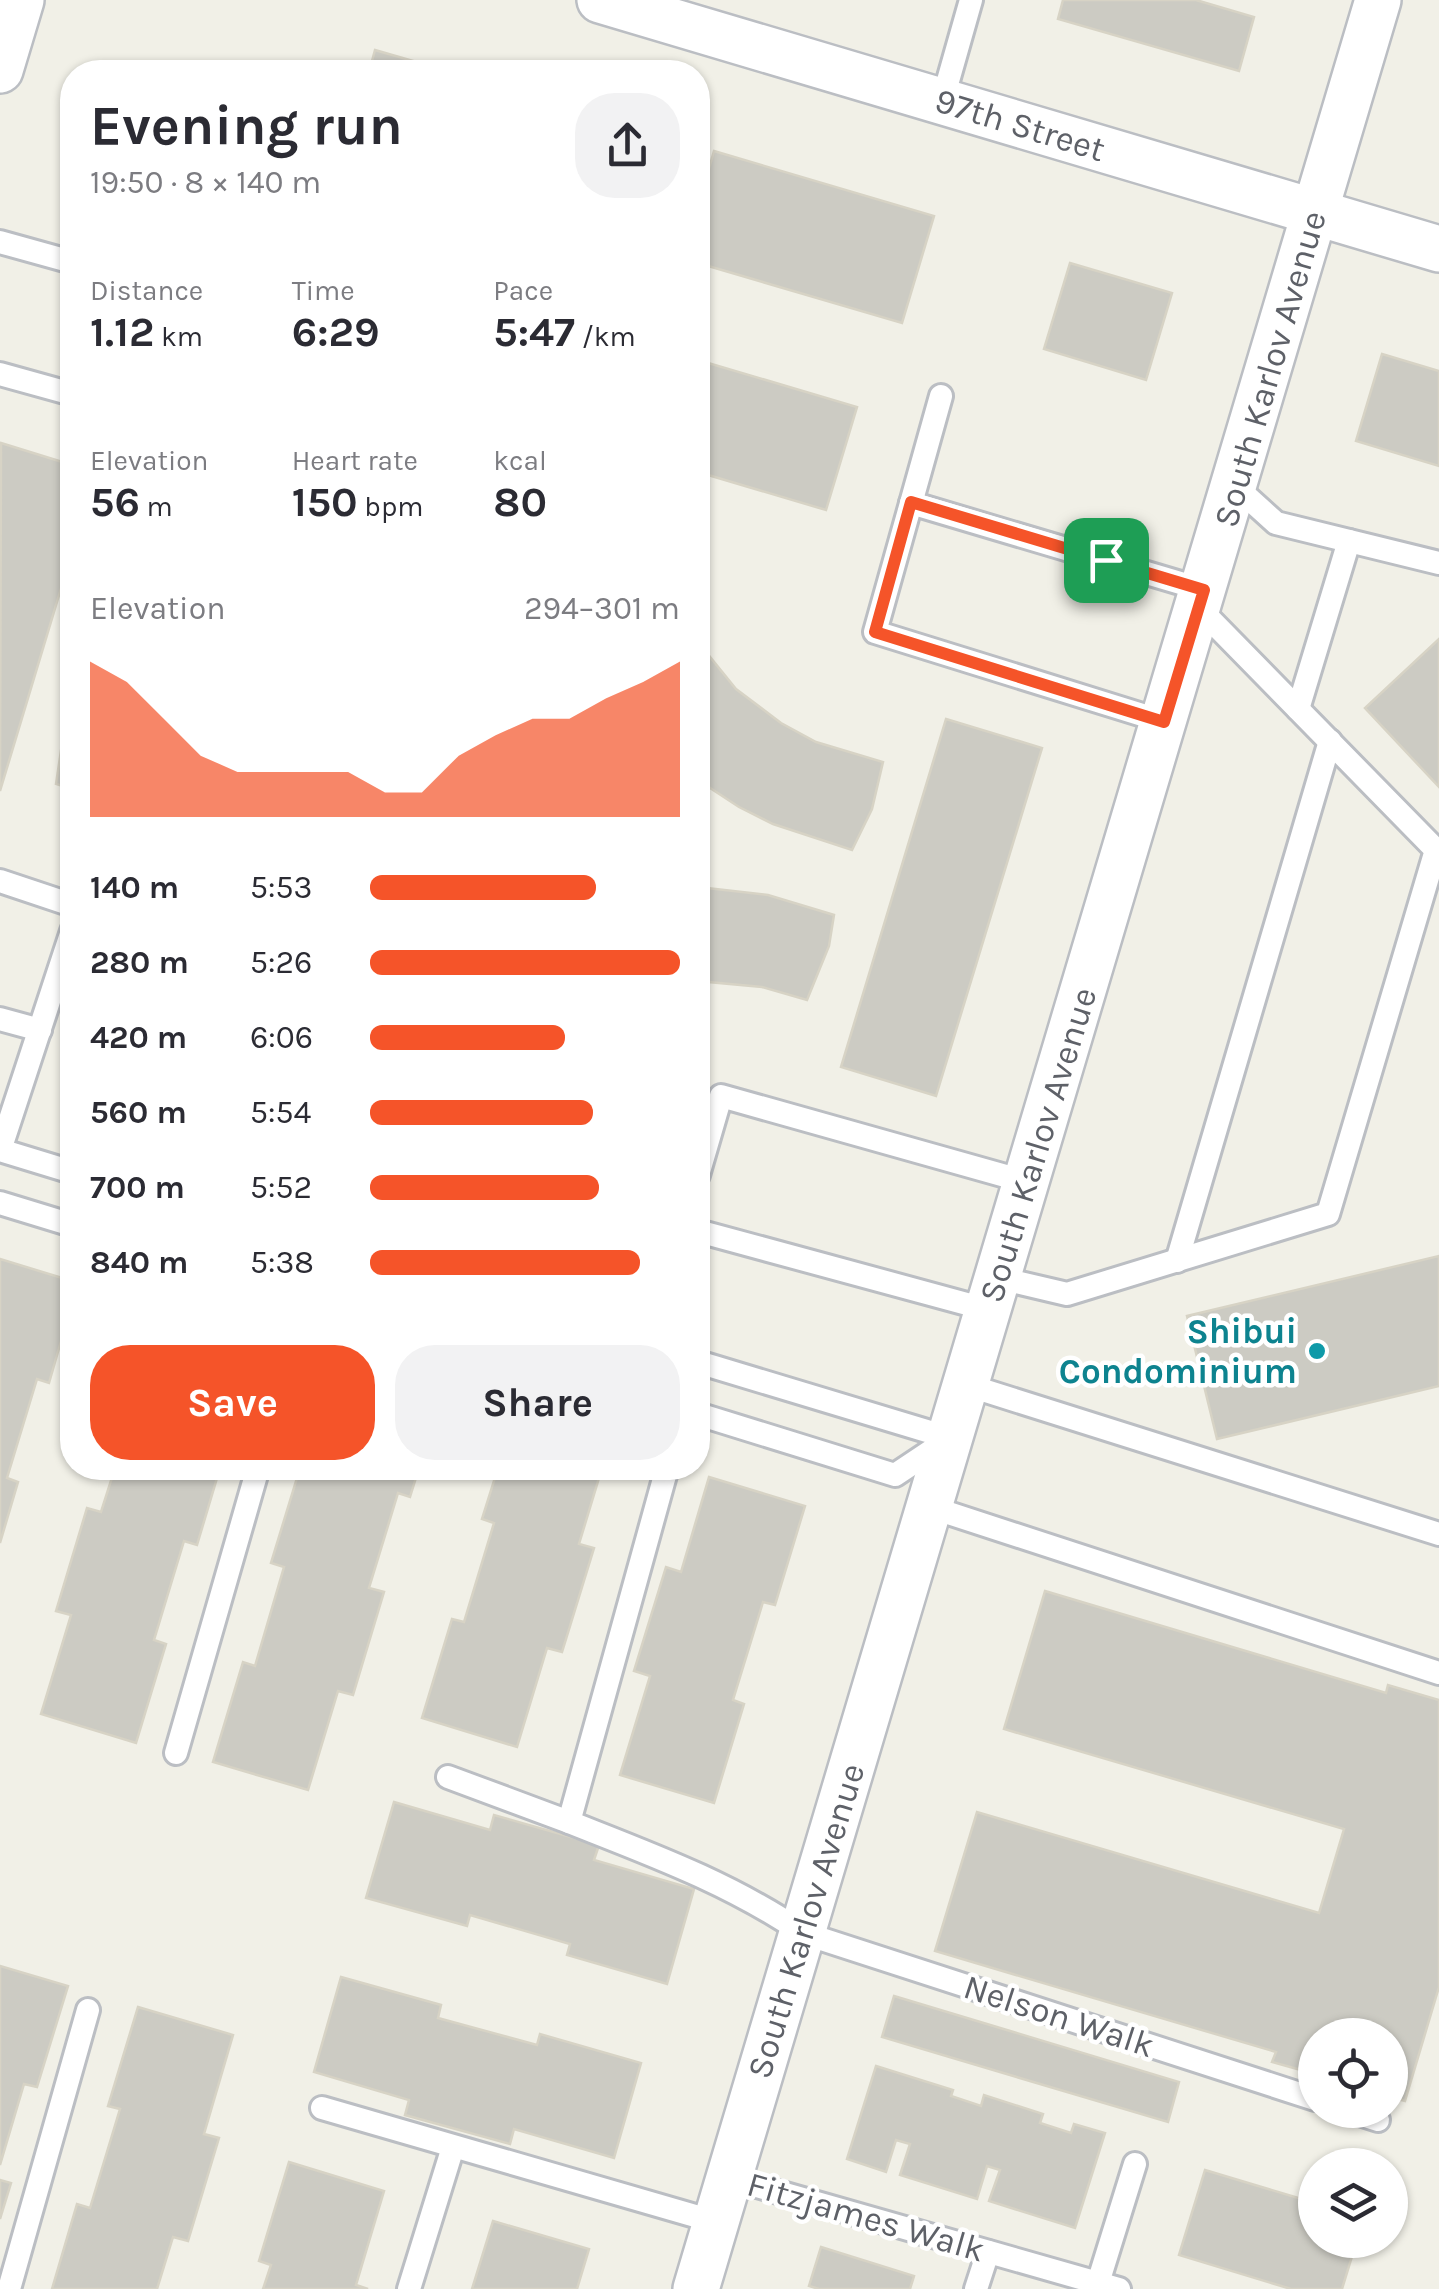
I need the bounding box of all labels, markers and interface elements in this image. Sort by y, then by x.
street label: 97th Street [930,80,1110,170]
button: share [575,93,680,198]
text: Evening run [90,94,403,158]
text: 19:50 · 8 × 140 m [90,164,321,201]
street label: South Karlov Avenue [1205,206,1335,532]
text: Distance [90,274,203,307]
text: Time [292,274,355,307]
text: Pace [493,274,553,307]
text: 1.12 [90,307,154,357]
text: 6:29 [292,307,380,357]
text: 5:47 [493,307,575,357]
text: km [154,320,203,353]
text: /km [575,320,636,353]
text: Elevation [90,444,209,477]
text: Heart rate [292,444,418,477]
text: kcal [493,444,547,477]
text: 56 [90,477,140,527]
text: 150 [292,477,358,527]
text: 80 [493,477,547,527]
text: m [140,490,173,523]
text: bpm [358,490,423,523]
pin [1064,518,1149,603]
icon: arrive [1079,533,1134,588]
text: Elevation [90,590,225,627]
text: 294–301 m [524,590,680,627]
text: 140 m [90,869,179,906]
text: 5:53 [250,869,312,906]
text: 280 m [90,944,189,981]
text: 5:26 [250,944,312,981]
street label: South Karlov Avenue [971,983,1105,1307]
text: 420 m [90,1019,187,1056]
text: 6:06 [250,1019,313,1056]
text: 560 m [90,1094,187,1131]
text: 5:54 [250,1094,311,1131]
text: 700 m [90,1169,185,1206]
text: 5:52 [250,1169,312,1206]
text: 840 m [90,1244,188,1281]
text: 5:38 [250,1244,314,1281]
place label: Shibui Condominium [1059,1311,1297,1392]
marker: Shibui Condominium [1306,1340,1328,1362]
button: Save [90,1345,375,1460]
button: Share [395,1345,680,1460]
street label: South Karlov Avenue [739,1759,873,2083]
street label: Nelson Walk [959,1966,1159,2066]
map controls [1298,2018,1408,2258]
button: locate [1298,2018,1408,2128]
button: layers [1298,2148,1408,2258]
street label: Fitzjames Walk [743,2164,989,2270]

